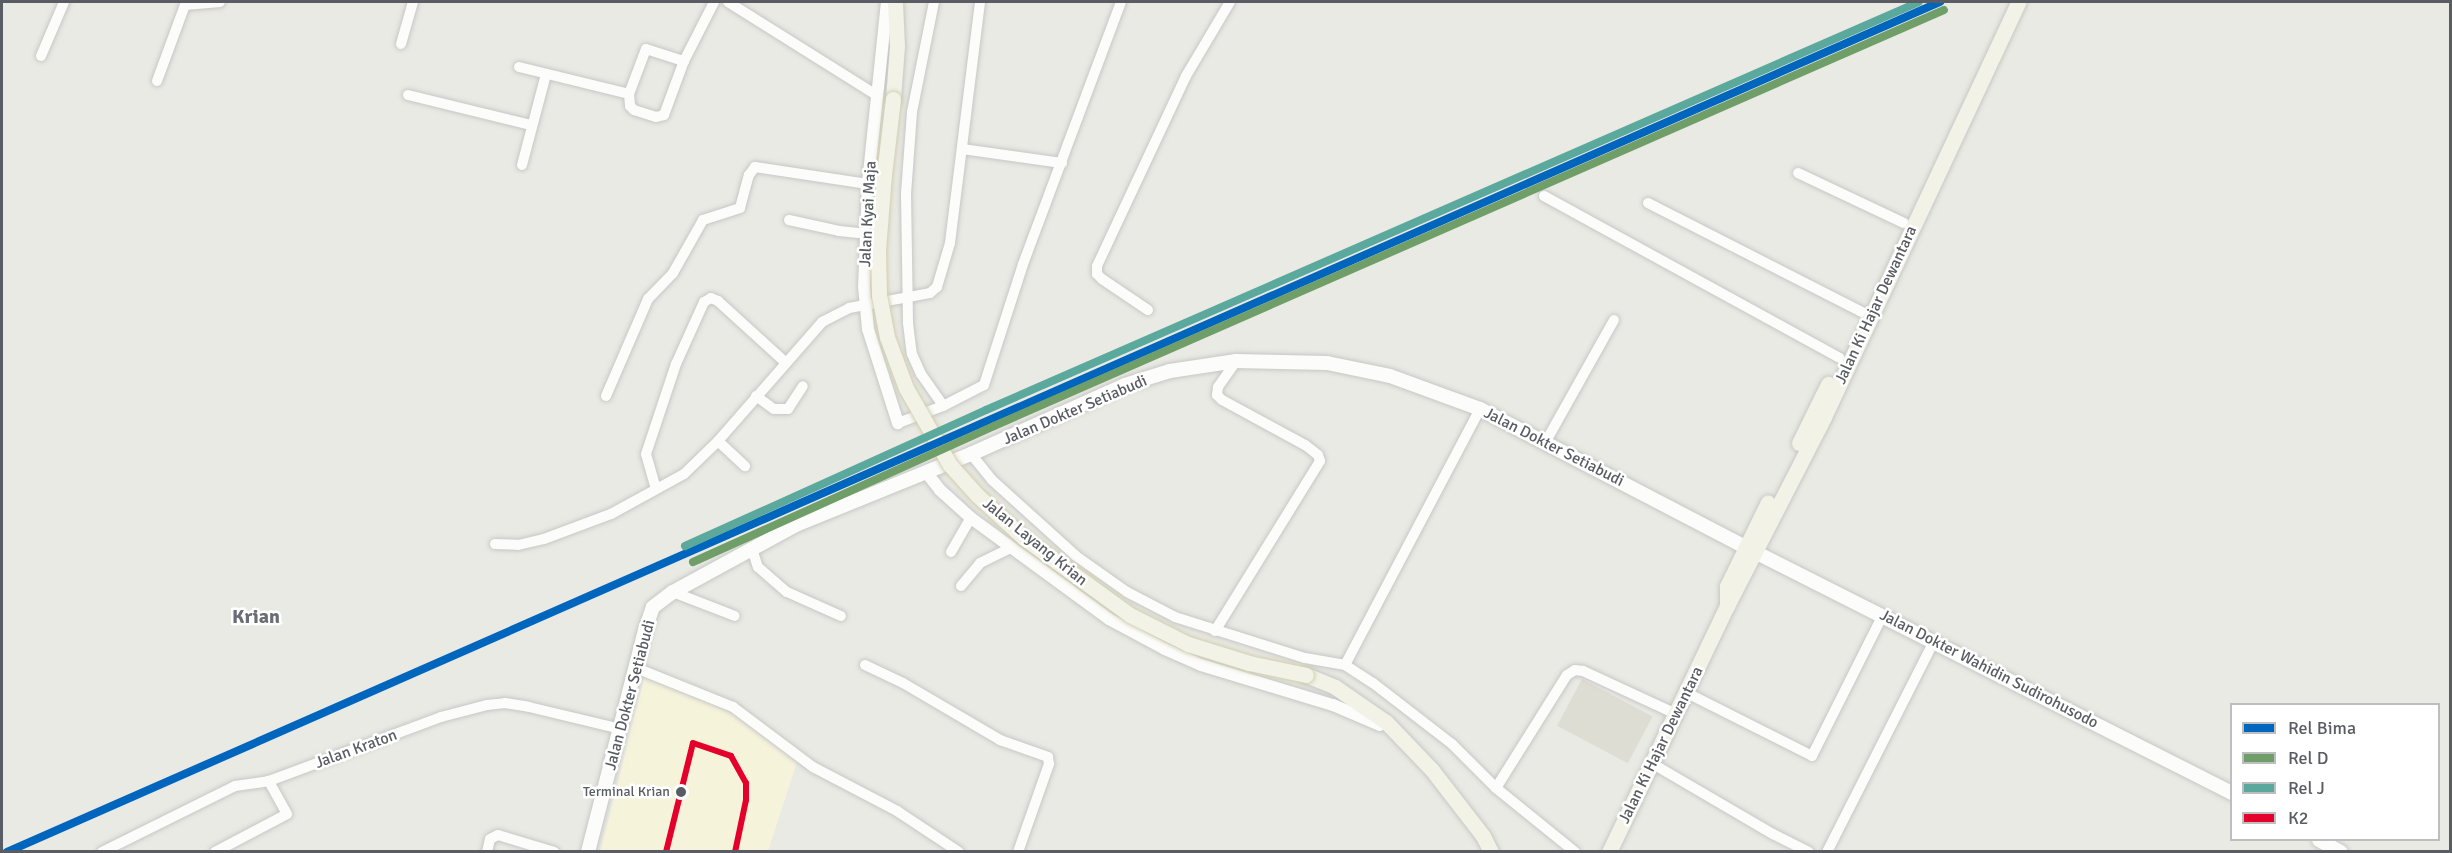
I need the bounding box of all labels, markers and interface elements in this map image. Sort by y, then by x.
street label: Jalan Kyai Maja [856,161,880,267]
street label: Jalan Ki Hajar Dewantara [1831,223,1921,387]
street label: Jalan Dokter Setiabudi [1000,371,1150,449]
street label: Jalan Dokter Setiabudi [1481,403,1627,491]
street label: Jalan Layang Krian [979,494,1091,590]
district label: Krian [232,604,280,628]
street label: Jalan Dokter Wahidin Sudirohusodo [1877,605,2101,733]
street label: Jalan Dokter Setiabudi [601,618,659,772]
street label: Jalan Ki Hajar Dewantara [1615,663,1707,827]
legend [2230,703,2440,841]
text: Rel Bima [2288,717,2356,739]
street label: Jalan Kraton [312,725,400,773]
text: Rel D [2288,747,2329,769]
text: Rel J [2288,777,2325,799]
place label: Terminal Krian [583,784,670,800]
marker: Terminal Krian [675,786,687,798]
text: K2 [2288,807,2308,829]

